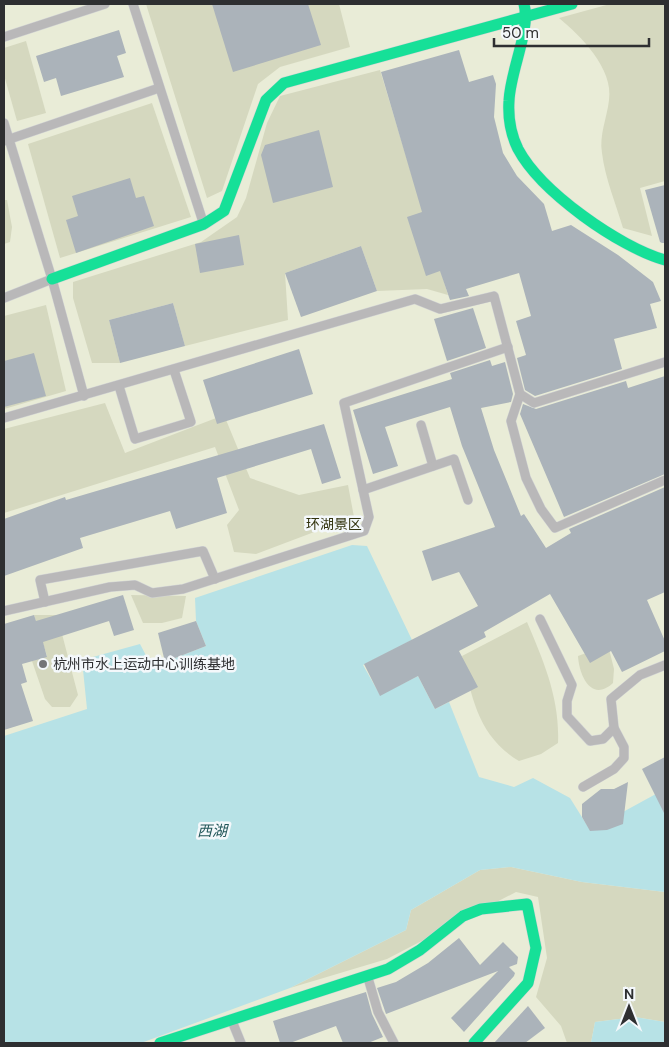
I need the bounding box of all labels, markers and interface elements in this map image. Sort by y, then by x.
scale bar [494,15,649,47]
text: 50 m [502,23,539,43]
park label: 环湖景区 [306,515,362,533]
place label: 杭州市水上运动中心训练基地 [53,655,235,673]
marker: 杭州市水上运动中心训练基地 [37,658,49,670]
water label: 西湖 [197,821,229,841]
north arrow [604,982,654,1032]
text: N [624,985,634,1003]

